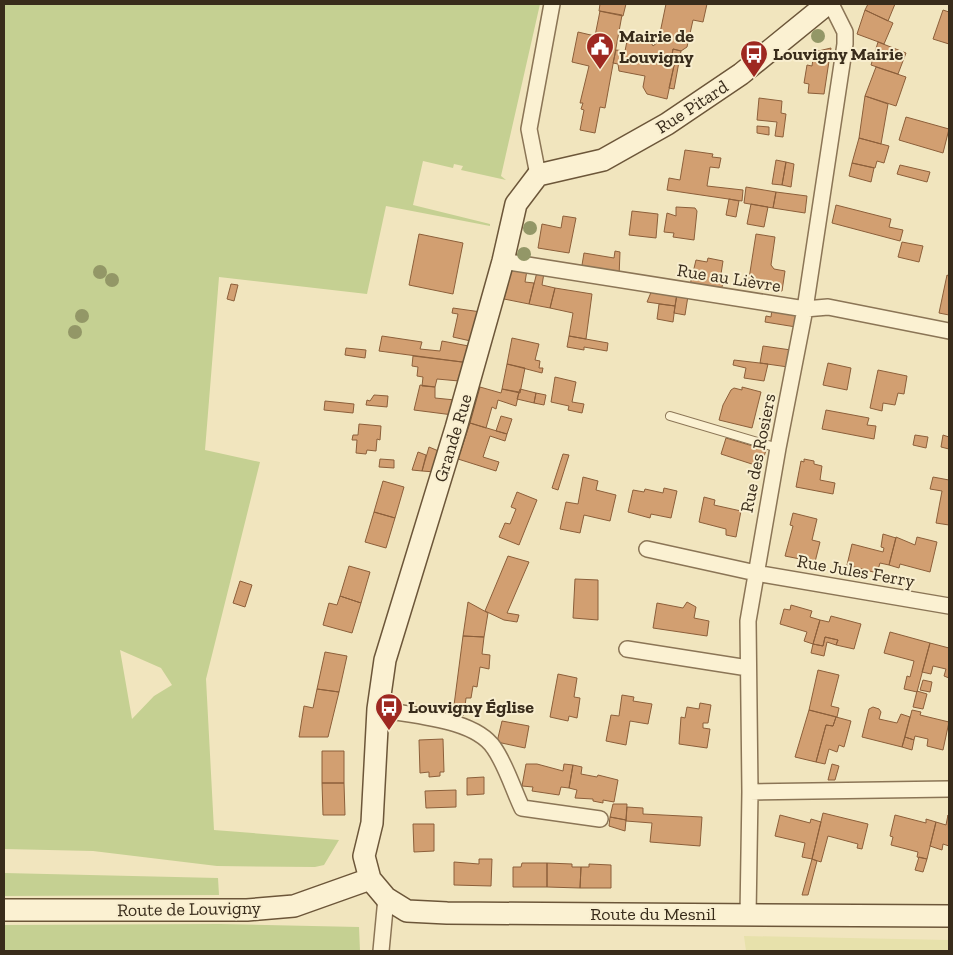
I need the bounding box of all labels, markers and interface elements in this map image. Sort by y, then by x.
place label: Mairie de Louvigny [619,25,694,68]
public building icon: Mairie de Louvigny [585,31,615,70]
bus stop icon: Louvigny Mairie [739,39,769,78]
place label: Louvigny Mairie [773,43,903,65]
street label: Rue Pitard [652,75,732,139]
street label: Rue au Lièvre [676,259,782,297]
street label: Grande Rue [429,391,477,485]
street label: Rue des Rosiers [736,391,780,514]
street label: Rue Jules Ferry [795,550,917,592]
bus stop icon: Louvigny Église [374,692,404,731]
place label: Louvigny Église [408,696,534,718]
street label: Route de Louvigny [117,897,262,921]
street label: Route du Mesnil [590,903,716,925]

